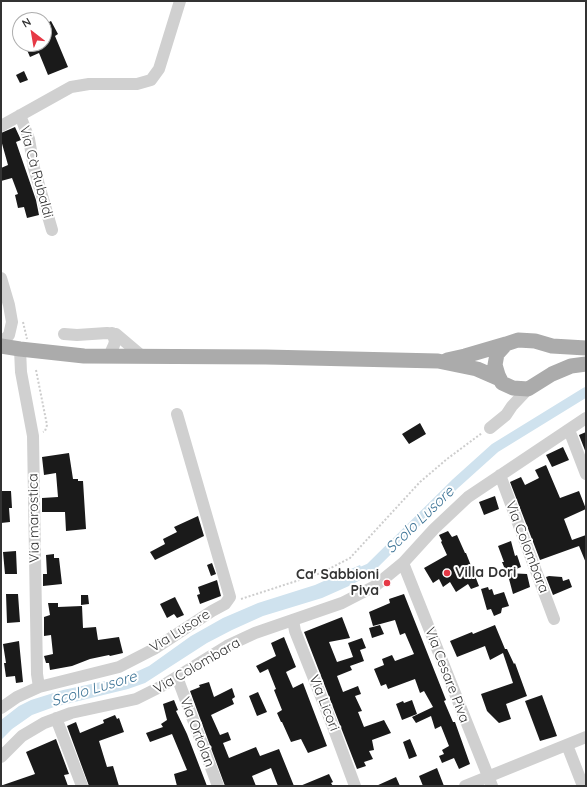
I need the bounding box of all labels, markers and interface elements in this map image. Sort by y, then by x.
north arrow [12,12,52,52]
text: N [19,14,33,31]
street label: Via Cà Rubaldi [16,124,56,220]
street label: Via marostica [25,473,43,563]
water label: Scolo Lusore [382,483,458,557]
street label: Via Colombara [502,499,552,595]
place label: Villa Dori [455,565,516,581]
place label: Ca' Sabbioni Piva [296,567,379,600]
marker: Villa Dori [442,568,452,578]
marker: Ca' Sabbioni Piva [382,578,392,588]
street label: Via Lusore [147,606,213,656]
street label: Via Cesare Piva [421,625,473,725]
street label: Via Colombara [151,634,243,698]
water label: Scolo Lusore [49,667,139,711]
street label: Via Licori [305,672,343,734]
street label: Via Ortolan [176,695,218,769]

